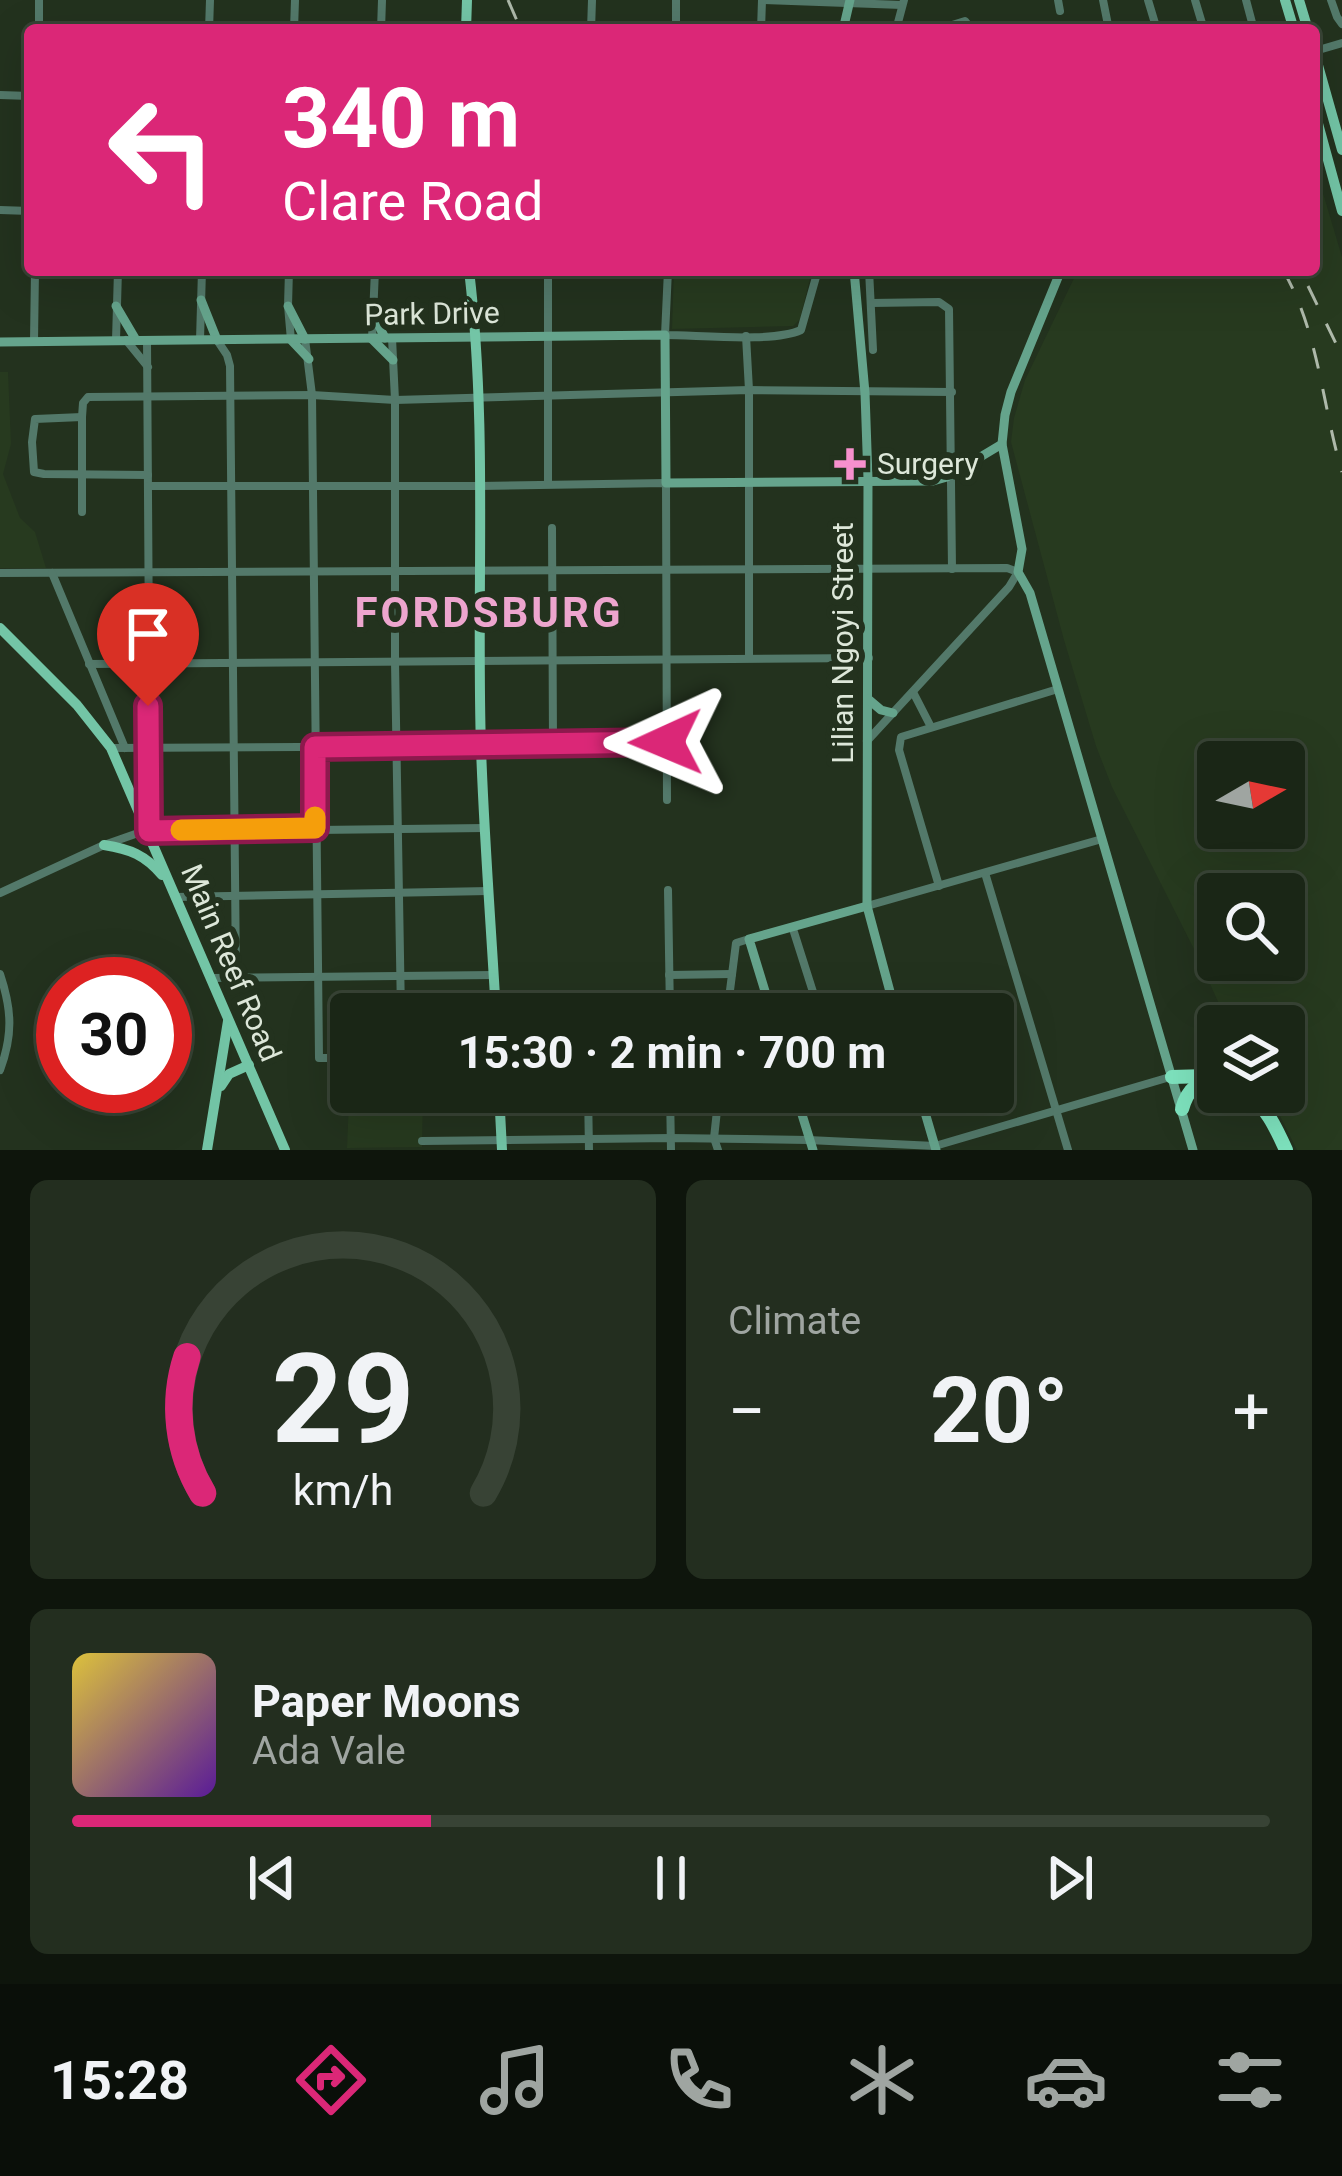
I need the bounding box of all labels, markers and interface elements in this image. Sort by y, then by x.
text: 340 m [282,69,520,168]
icon: left [84,72,240,228]
text: Clare Road [282,170,543,233]
street label: Park Drive [364,295,500,332]
place label: Surgery [877,446,979,481]
marker: Surgery [834,448,866,480]
street label: Lilian Ngoyi Street [825,522,860,764]
pin [97,583,199,706]
district label: FORDSBURG [354,588,624,637]
icon: arrive [115,601,181,667]
position arrow [603,679,729,805]
north arrow [1197,741,1305,849]
map controls [1197,741,1305,1113]
street label: Main Reef Road [174,859,289,1067]
button: search [1197,873,1305,981]
speed limit sign: 30 [36,957,192,1113]
button: layers [1197,1005,1305,1113]
text: 15:30 · 2 min · 700 m [458,1026,886,1079]
text: Climate [728,1298,861,1344]
text: 29 [271,1326,415,1472]
text: 20° [930,1359,1068,1464]
text: − [728,1373,766,1450]
text: + [1233,1373,1270,1450]
text: km/h [293,1464,393,1514]
text: Paper Moons [252,1675,521,1728]
text: Ada Vale [252,1728,406,1774]
icon: previous [239,1845,305,1911]
icon: pause [638,1845,704,1911]
icon: next [1037,1845,1103,1911]
icon: directions [289,2038,373,2122]
icon: music [473,2038,557,2122]
icon: phone [657,2038,741,2122]
icon: climate [840,2038,924,2122]
icon: car [1024,2038,1108,2122]
icon: filters [1208,2038,1292,2122]
text: 15:28 [50,2049,189,2112]

